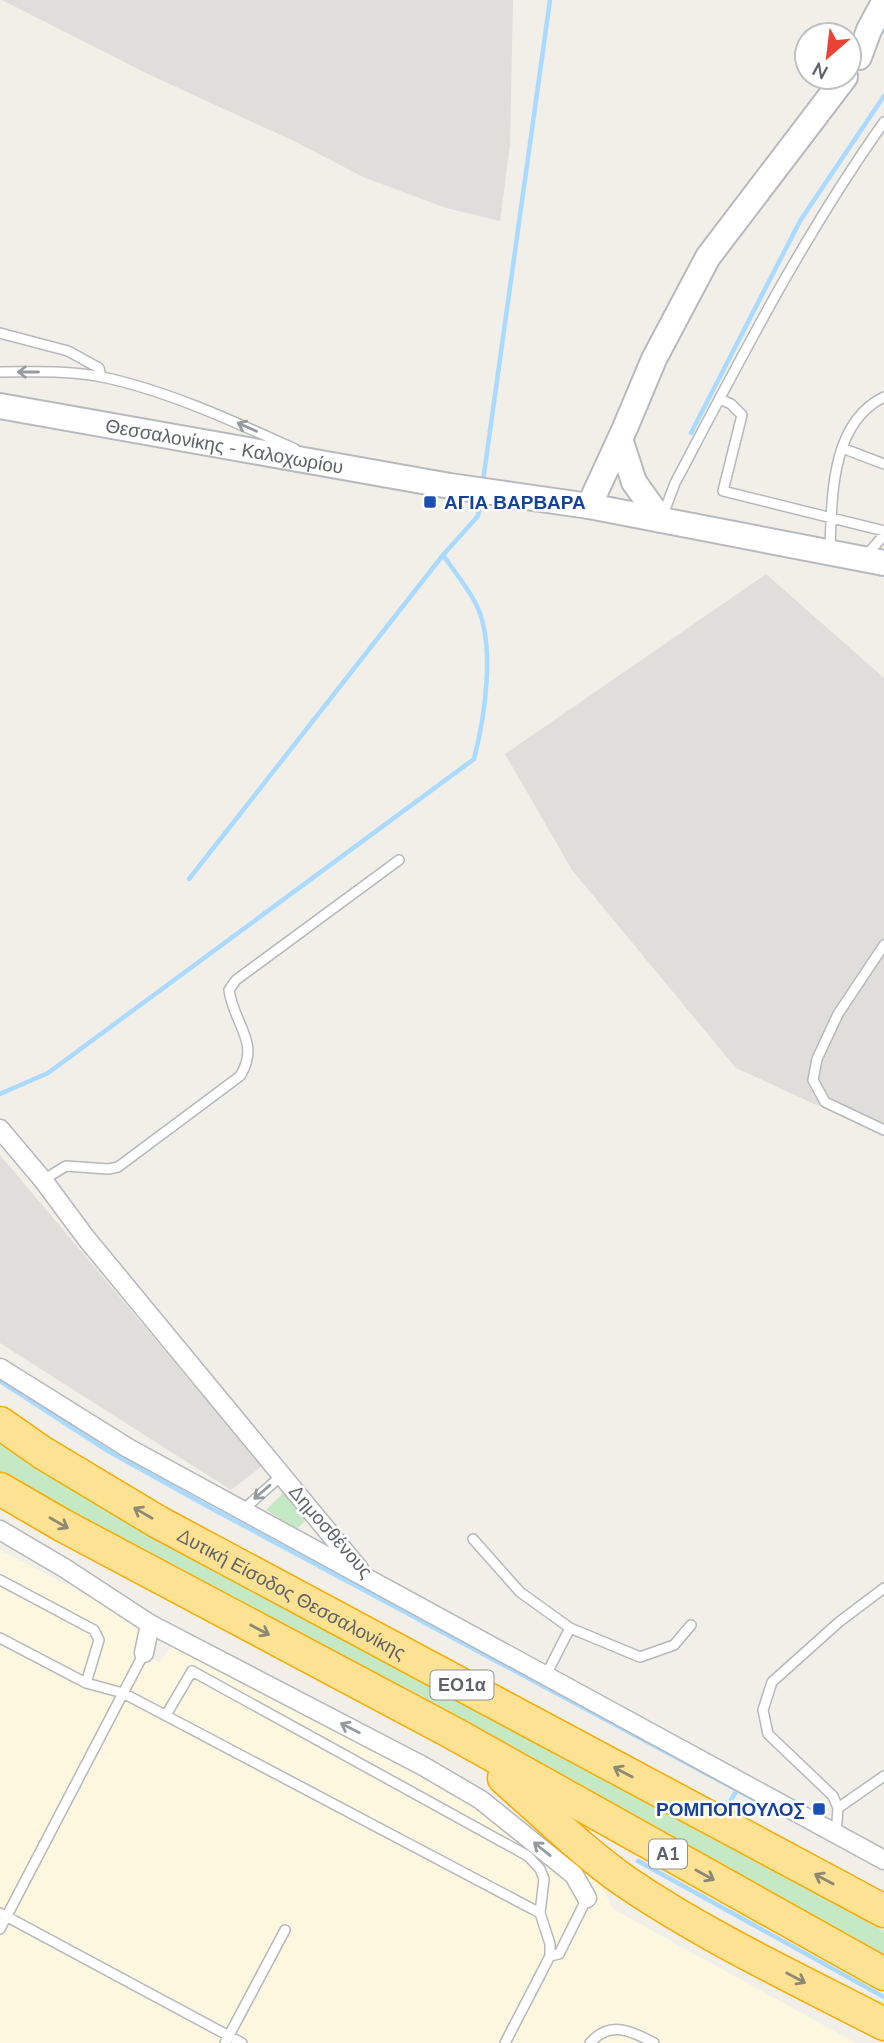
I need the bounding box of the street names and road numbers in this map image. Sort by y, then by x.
street label: Θεσσαλονίκης - Καλοχωρίου [103,413,345,481]
street label: Δημοσθένους [282,1479,378,1584]
street label: Δυτική Είσοδος Θεσσαλονίκης [172,1523,410,1666]
road number: ΕΟ1α [430,1670,494,1700]
road number: Α1 [649,1840,687,1868]

